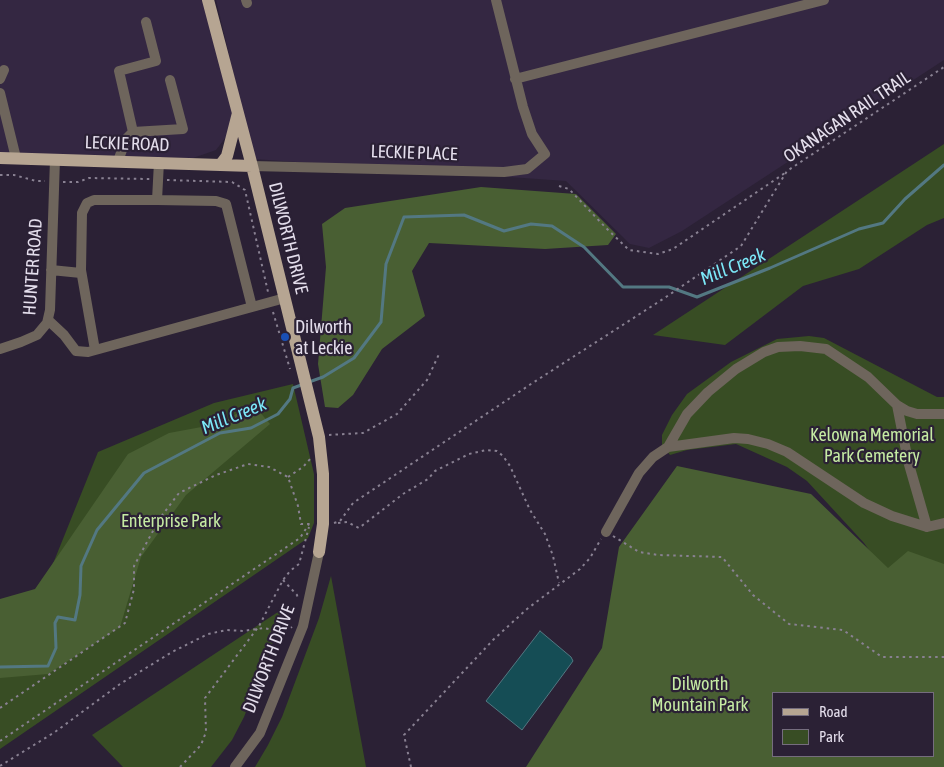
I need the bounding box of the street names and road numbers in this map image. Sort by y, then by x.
street label: OKANAGAN RAIL TRAIL [780,67,914,167]
street label: LECKIE ROAD [84,132,170,156]
street label: LECKIE PLACE [370,141,458,165]
street label: DILWORTH DRIVE [264,180,312,296]
street label: HUNTER ROAD [19,218,47,316]
street label: DILWORTH DRIVE [238,602,300,716]

